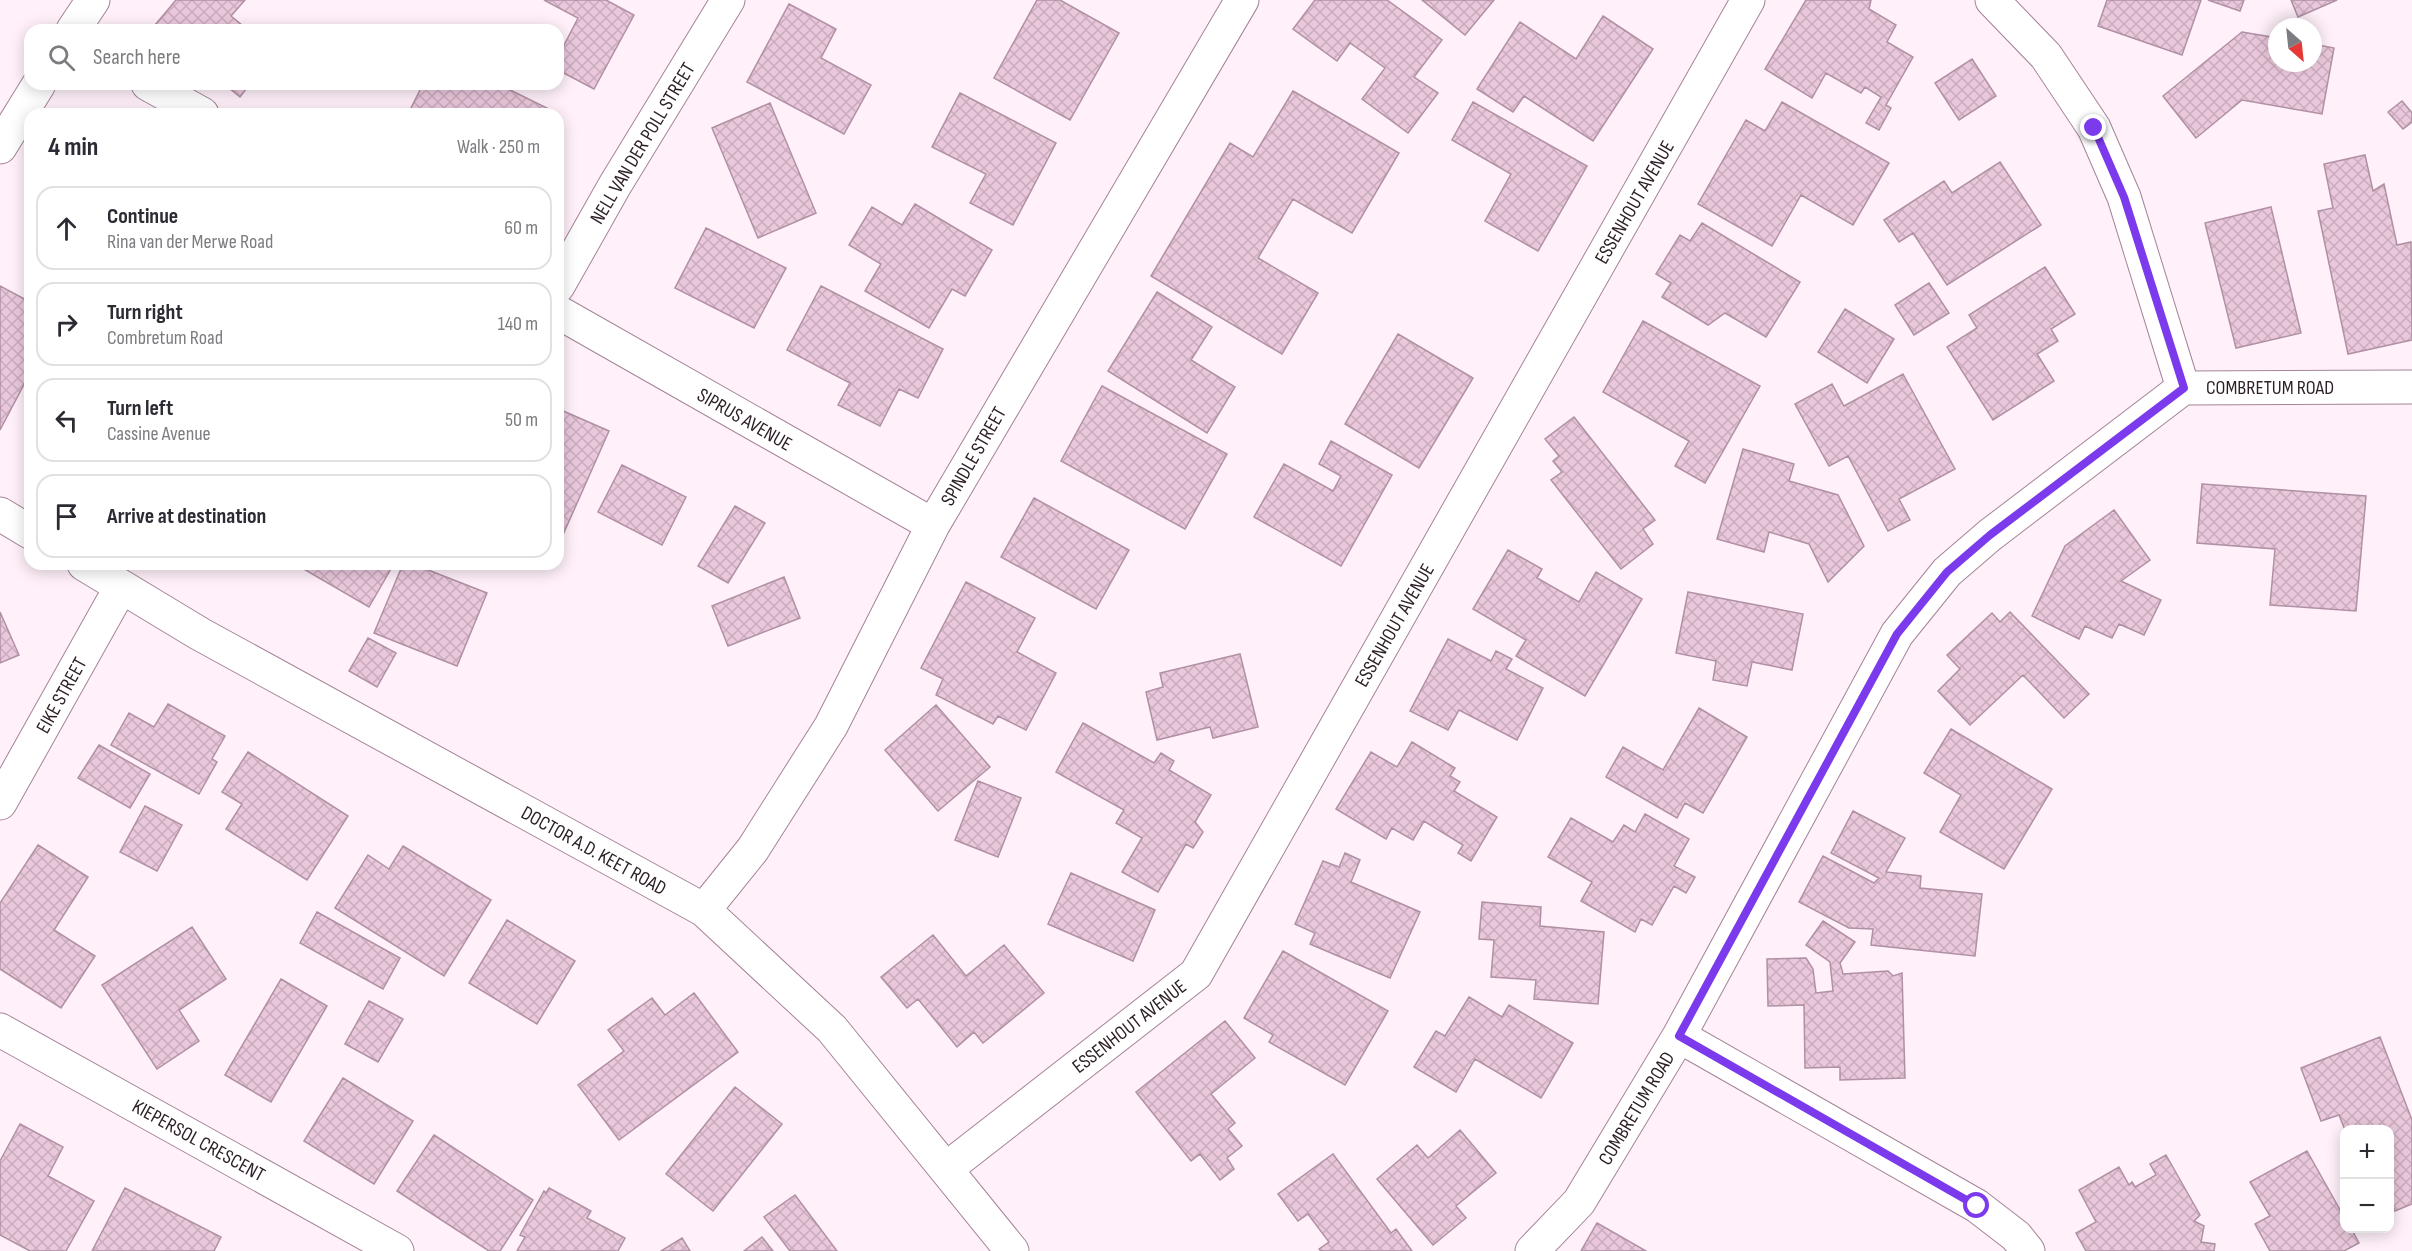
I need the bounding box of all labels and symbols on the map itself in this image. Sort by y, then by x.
north arrow [2268,18,2322,72]
street label: NELL VAN DER POLL STREET [585,58,701,229]
route end [2080,114,2106,140]
street label: ESSENHOUT AVENUE [1590,137,1680,268]
street label: COMBRETUM ROAD [2206,376,2334,400]
street label: SIPRUS AVENUE [693,383,796,457]
street label: SPINDLE STREET [936,403,1012,510]
street label: ESSENHOUT AVENUE [1350,560,1440,691]
street label: EIKE STREET [31,653,93,738]
street label: DOCTOR A.D. KEET ROAD [517,801,670,901]
street label: ESSENHOUT AVENUE [1068,975,1191,1079]
street label: COMBRETUM ROAD [1594,1047,1680,1170]
street label: KIEPERSOL CRESCENT [128,1094,269,1187]
route start [1963,1192,1989,1218]

